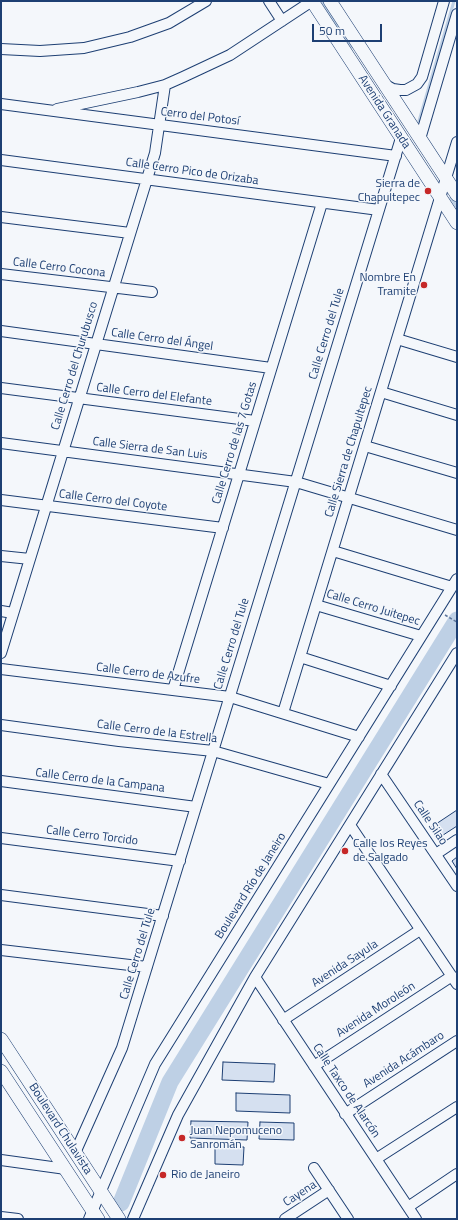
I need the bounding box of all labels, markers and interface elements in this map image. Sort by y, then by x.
scale bar [314,16,384,42]
text: 50 m [319,21,345,40]
street label: Avenida Granada [355,72,413,152]
street label: Cerro del Potosí [160,105,240,129]
street label: Calle Cerro Pico de Orizaba [125,156,259,188]
place label: Sierra de Chapultepec [358,177,420,205]
marker: Sierra de Chapultepec [423,186,433,196]
street label: Calle Cerro Cocona [12,255,106,281]
place label: Nombre En Tramite [359,271,416,299]
marker: Nombre En Tramite [419,280,429,290]
street label: Calle Cerro del Tule [306,287,348,381]
street label: Calle Cerro del Churubusco [49,300,101,432]
street label: Calle Cerro del Ángel [110,326,214,354]
street label: Calle Cerro de las 7 Gotas [210,380,260,506]
street label: Calle Cerro del Elefante [95,381,213,409]
street label: Calle Sierra de Chapultepec [322,385,376,519]
street label: Calle Sierra de San Luis [92,435,208,463]
street label: Calle Cerro del Coyote [58,487,168,515]
street label: Calle Cerro Juitepec [325,587,421,629]
street label: Calle Cerro del Tule [211,597,253,691]
street label: Calle Cerro de Azufre [95,660,201,688]
street label: Calle Cerro de la Estrella [96,717,218,747]
street label: Calle Cerro de la Campana [34,766,166,796]
street label: Calle Silao [410,798,450,848]
street label: Calle Cerro Torcido [45,823,139,849]
street label: Boulevard Río de Janeiro [212,830,290,942]
place label: Calle los Reyes de Salgado [353,837,428,865]
marker: Calle los Reyes de Salgado [340,846,350,856]
street label: Calle Cerro del Tule [117,907,159,1001]
street label: Avenida Sayula [309,937,381,991]
street label: Avenida Moroleón [334,979,418,1041]
street label: Avenida Acámbaro [361,1028,447,1092]
street label: Calle Taxco de Alarcón [309,1041,383,1141]
street label: Boulevard Chulavista [25,1081,95,1177]
place label: Juan Nepomuceno Sanromán [190,1124,282,1152]
marker: Juan Nepomuceno Sanromán [177,1133,187,1143]
place label: Rio de Janeiro [171,1168,240,1182]
marker: Rio de Janeiro [158,1170,168,1180]
street label: Cayena [281,1178,319,1210]

